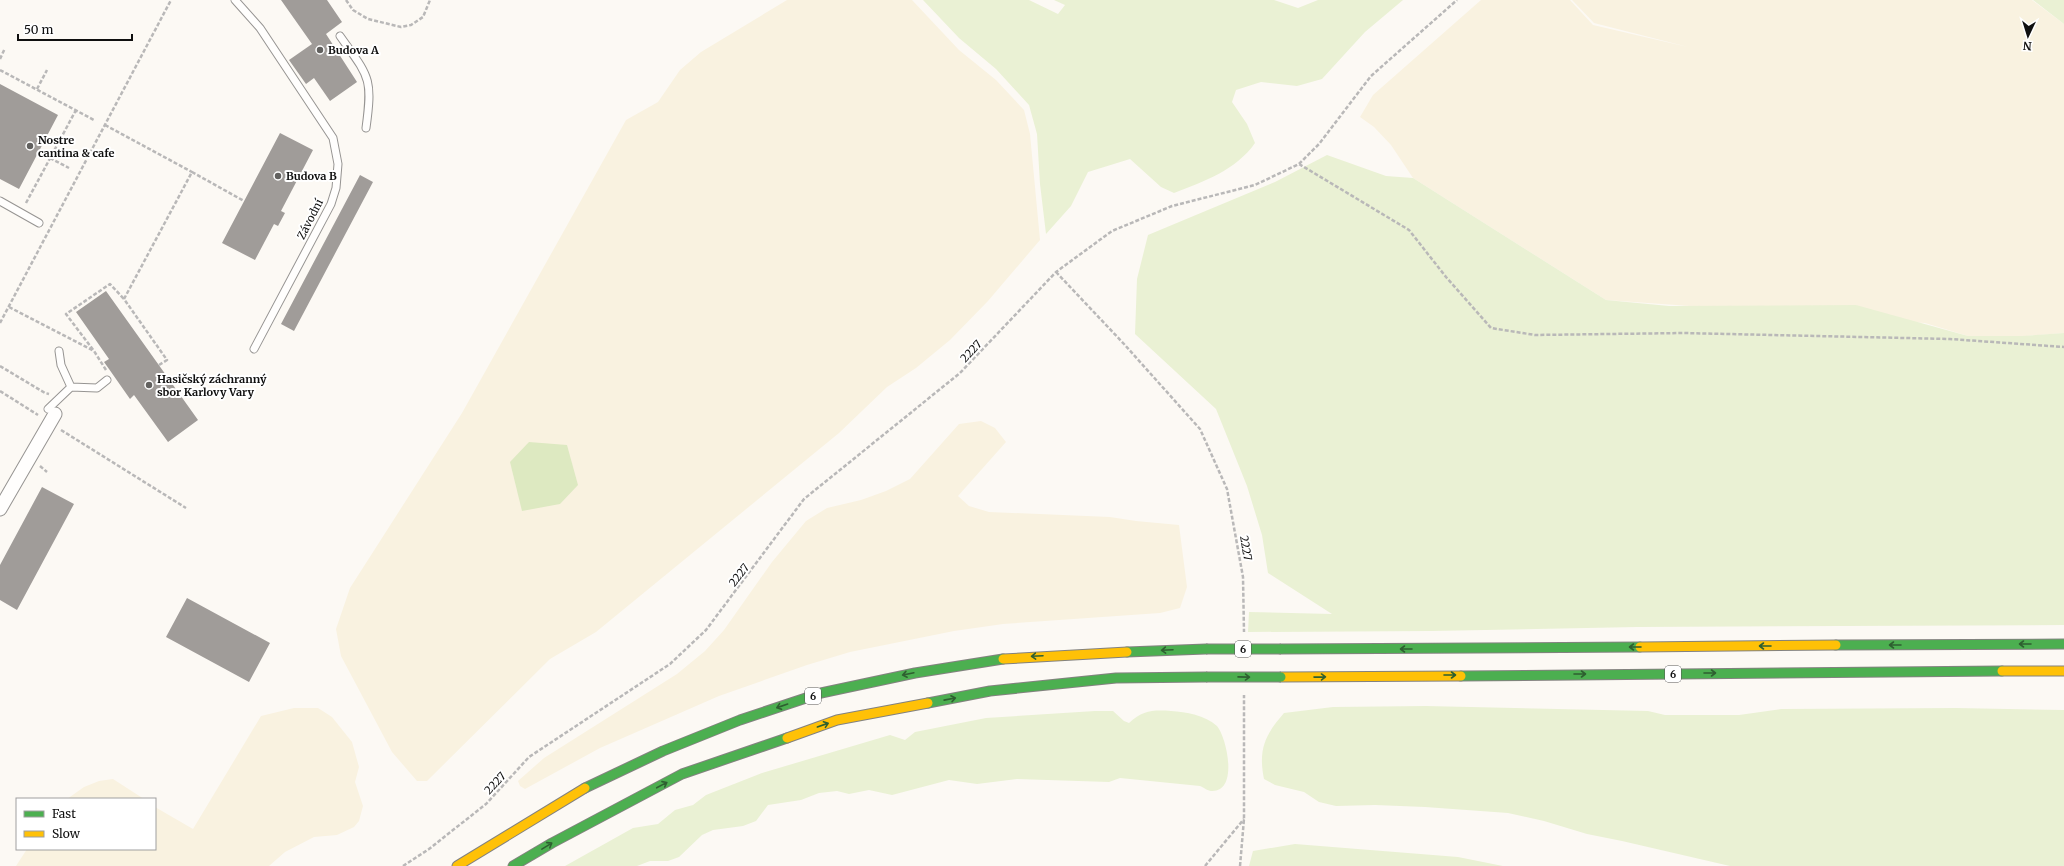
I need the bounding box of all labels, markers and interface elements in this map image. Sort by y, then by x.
scale bar [18,16,132,42]
north arrow [2008,16,2048,56]
text: 50 m [24,22,53,37]
text: N [2022,39,2032,53]
place label: Budova A [328,43,379,57]
marker: Budova A [315,45,325,55]
place label: Nostre cantina & cafe [38,133,114,160]
marker: Nostre cantina & cafe [25,141,35,151]
place label: Budova B [286,169,337,183]
marker: Budova B [273,171,283,181]
street label: Závodní [294,196,326,242]
street label: 2227 [957,337,985,365]
place label: Hasičský záchranný sbor Karlovy Vary [157,372,267,399]
marker: Hasičský záchranný sbor Karlovy Vary [144,380,154,390]
street label: 2227 [1237,534,1255,562]
street label: 2227 [726,561,752,589]
one-way arrow [2019,640,2032,648]
road number: 6 [1235,641,1251,657]
one-way arrow [1889,641,1902,649]
one-way arrow [1759,642,1772,650]
one-way arrow [1629,643,1642,651]
one-way arrow [1400,645,1413,653]
one-way arrow [1161,647,1174,654]
one-way arrow [1031,652,1044,660]
road number: 6 [1665,666,1681,682]
one-way arrow [1703,669,1716,677]
one-way arrow [1573,670,1586,678]
one-way arrow [902,671,915,679]
one-way arrow [1443,671,1456,679]
one-way arrow [1237,673,1250,681]
one-way arrow [1313,673,1326,681]
road number: 6 [805,688,821,704]
one-way arrow [943,694,956,702]
one-way arrow [776,703,789,710]
one-way arrow [816,721,828,729]
street label: 2227 [481,769,509,797]
one-way arrow [655,781,667,788]
legend [16,798,156,850]
text: Fast [52,806,76,821]
text: Slow [52,826,81,841]
one-way arrow [541,842,552,850]

